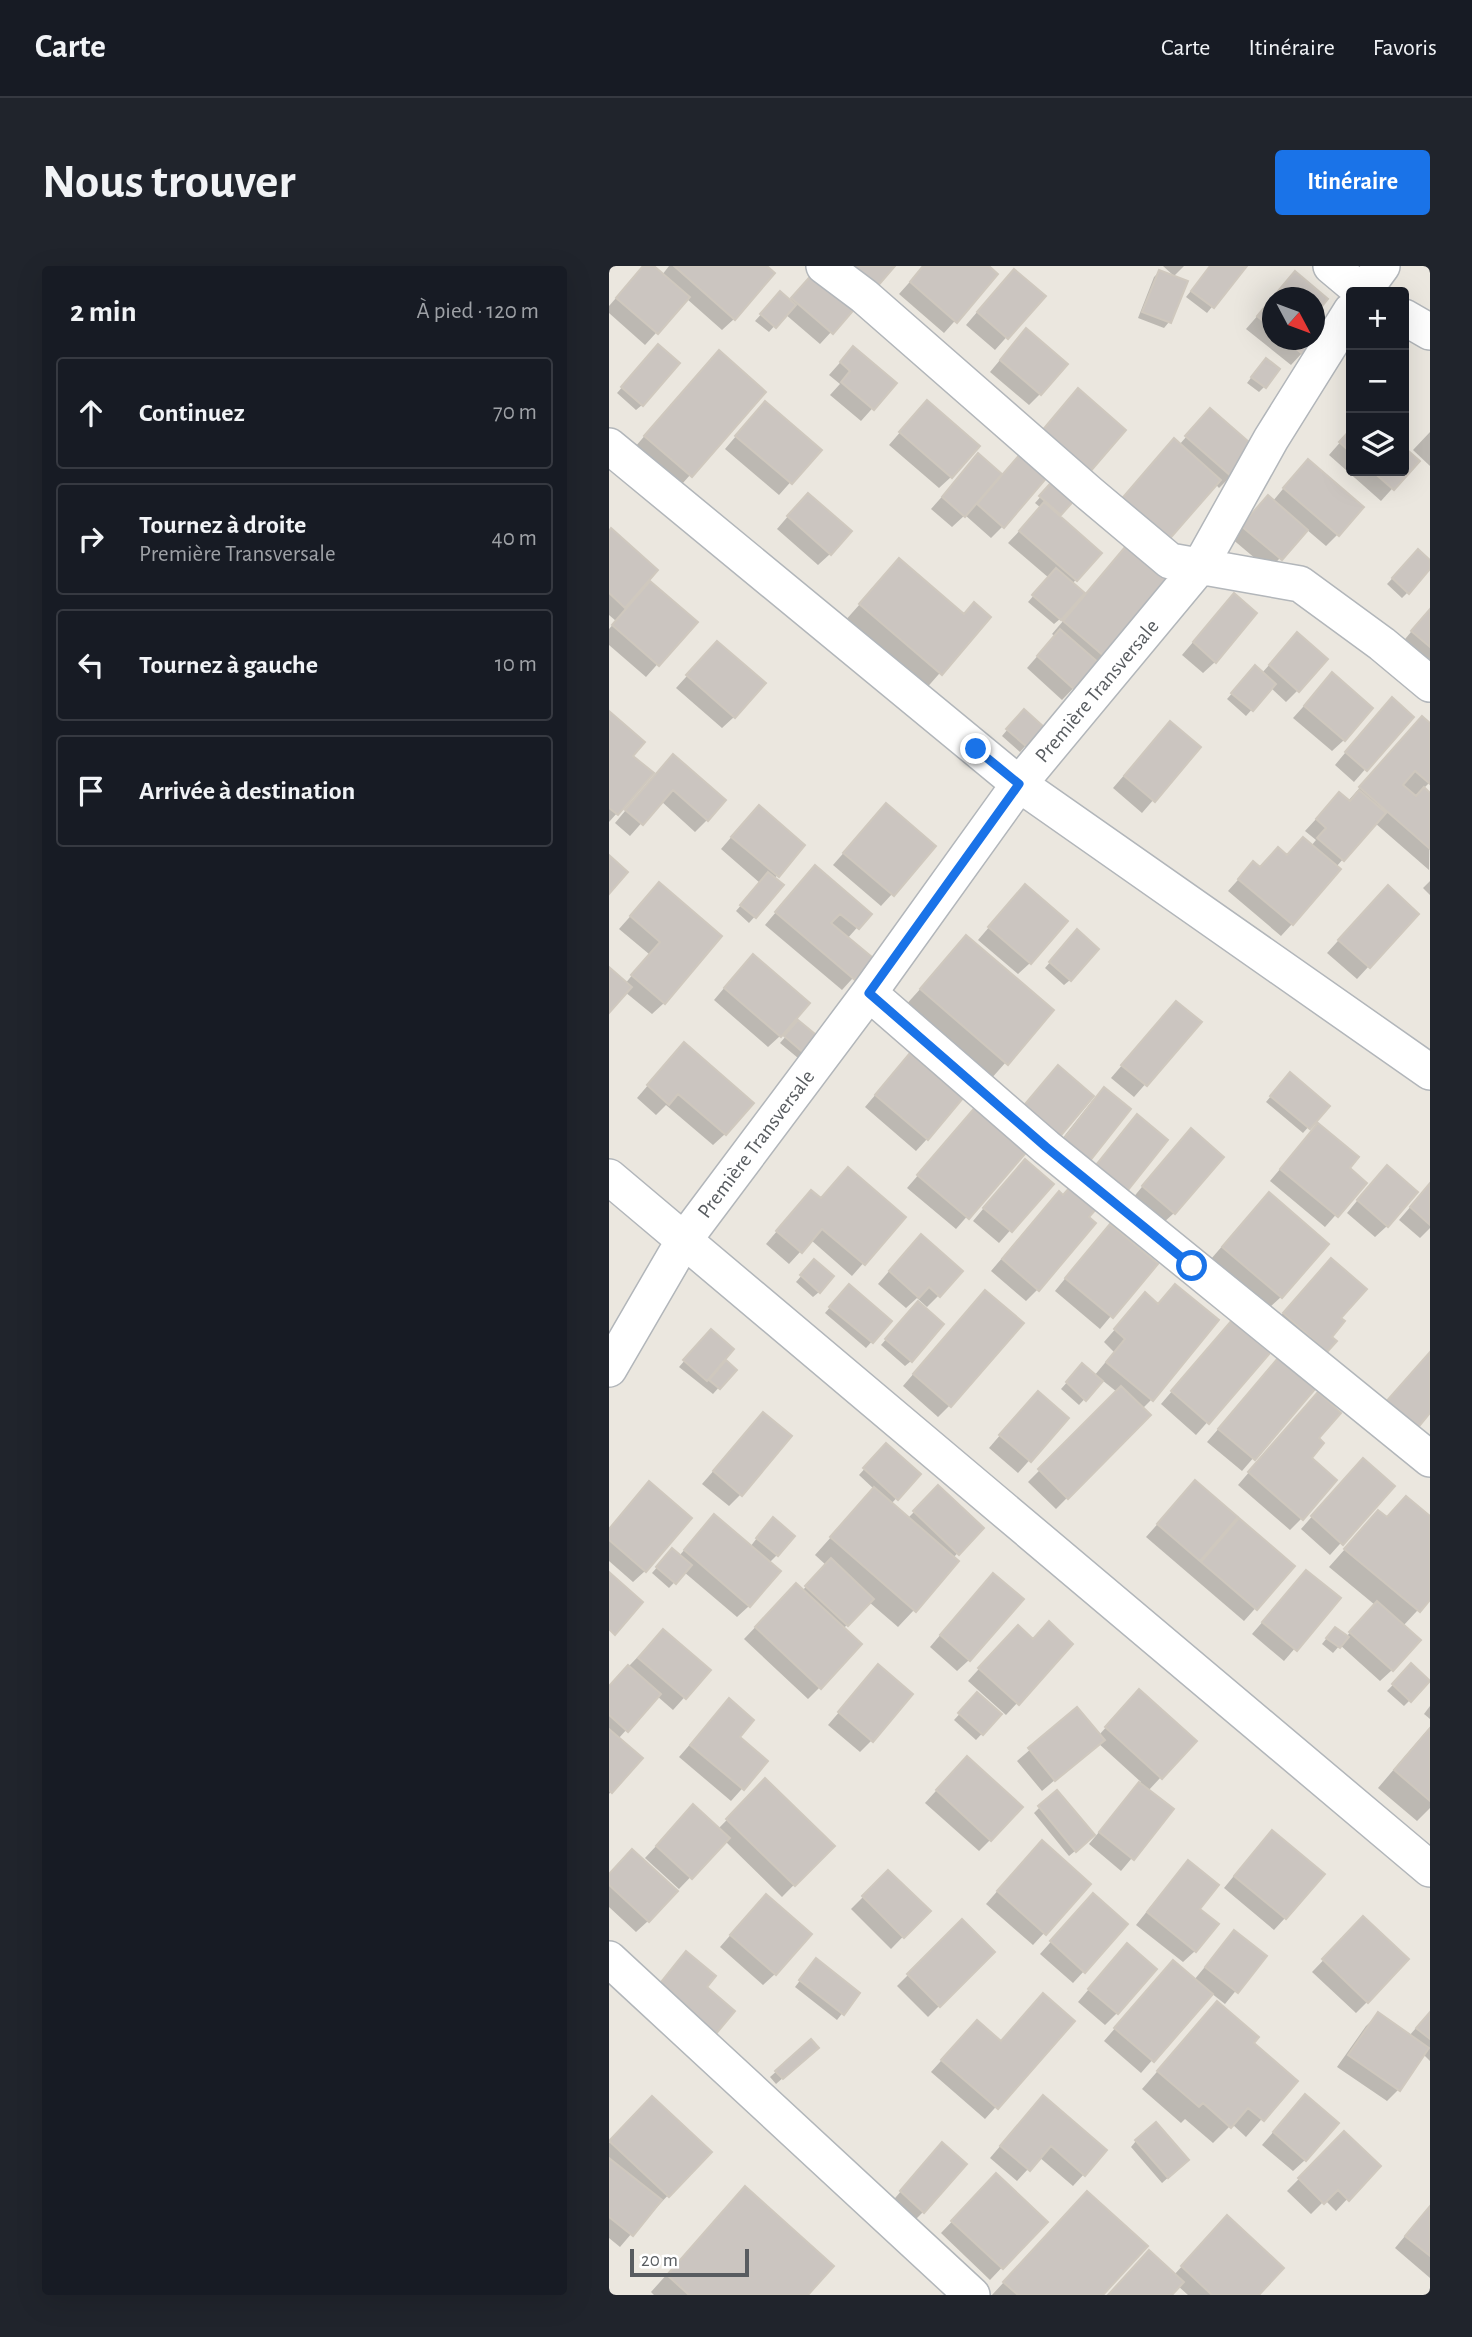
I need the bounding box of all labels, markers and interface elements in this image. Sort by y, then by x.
text: Carte [35,31,106,64]
text: Carte [1161,36,1210,60]
text: Itinéraire [1248,36,1335,60]
text: Favoris [1373,36,1437,60]
button: Itinéraire [1275,150,1430,215]
text: Nous trouver [42,158,296,207]
north arrow [1262,287,1325,350]
map controls [1346,287,1409,476]
button: + [1346,287,1409,350]
text: 2 min [70,297,137,327]
text: À pied · 120 m [417,300,539,323]
button: − [1346,350,1409,413]
icon: ahead [72,394,110,432]
text: Continuez [139,400,245,426]
text: 70 m [493,401,537,424]
button: layers [1346,413,1409,476]
text: Tournez à droite [139,512,306,538]
icon: right [72,520,110,558]
text: 40 m [492,527,537,550]
text: Première Transversale [139,543,336,566]
street label: Première Transversale [1031,615,1163,767]
icon: left [72,646,110,684]
text: Tournez à gauche [139,652,318,678]
text: 10 m [495,653,537,676]
route end [960,733,991,764]
icon: arrive [72,772,110,810]
text: Arrivée à destination [139,778,355,804]
street label: Première Transversale [694,1066,818,1222]
route start [1176,1250,1207,1281]
scale bar [630,2246,749,2278]
text: 20 m [641,2251,678,2270]

